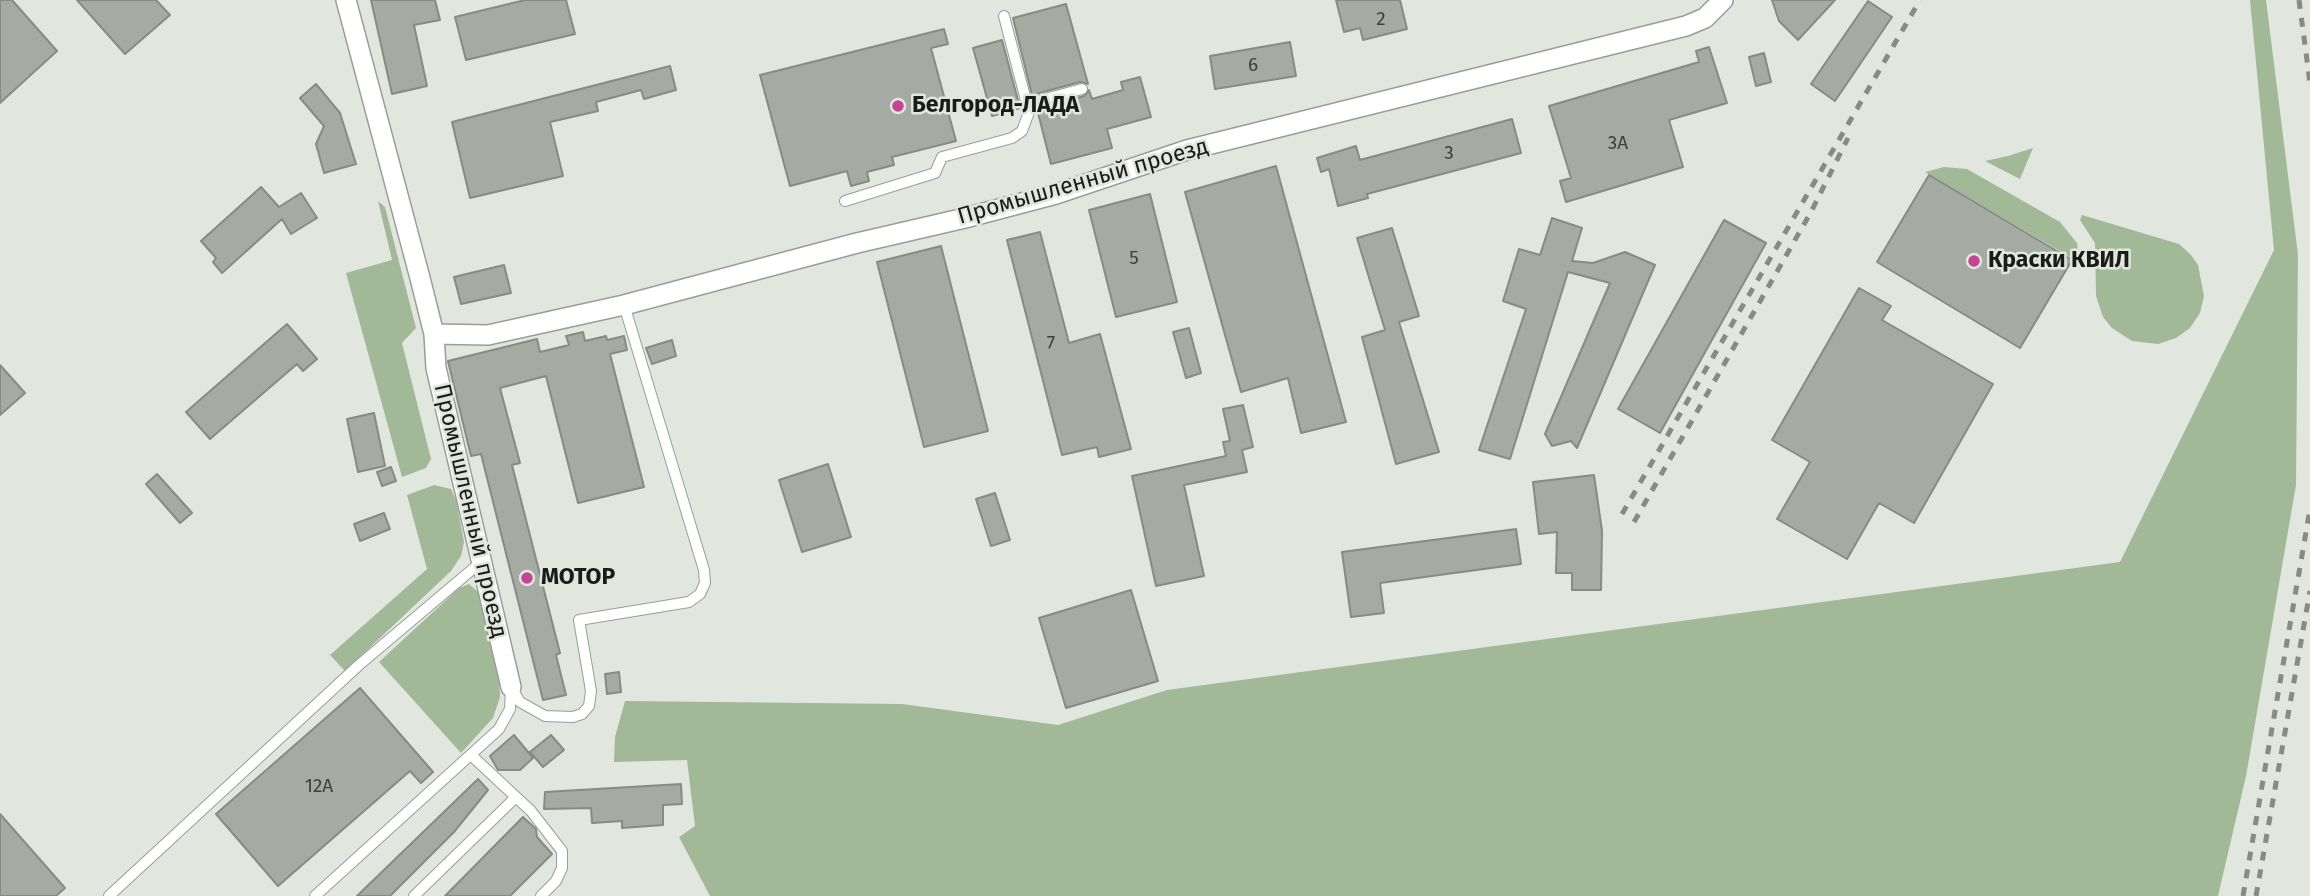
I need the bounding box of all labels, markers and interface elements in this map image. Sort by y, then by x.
house number: 2 [1376,9,1386,31]
house number: 6 [1248,55,1258,77]
place label: Белгород-ЛАДА [912,92,1079,120]
marker: Белгород-ЛАДА [890,98,906,114]
street label: Промышленный проезд [954,133,1212,231]
house number: 3А [1608,133,1628,155]
house number: 3 [1444,143,1454,165]
place label: Краски КВИЛ [1988,247,2130,275]
house number: 5 [1129,248,1139,270]
marker: Краски КВИЛ [1966,253,1982,269]
house number: 7 [1047,333,1055,355]
street label: Промышленный проезд [427,381,513,641]
place label: МОТОР [541,564,615,592]
marker: МОТОР [519,570,535,586]
house number: 12А [305,776,333,798]

